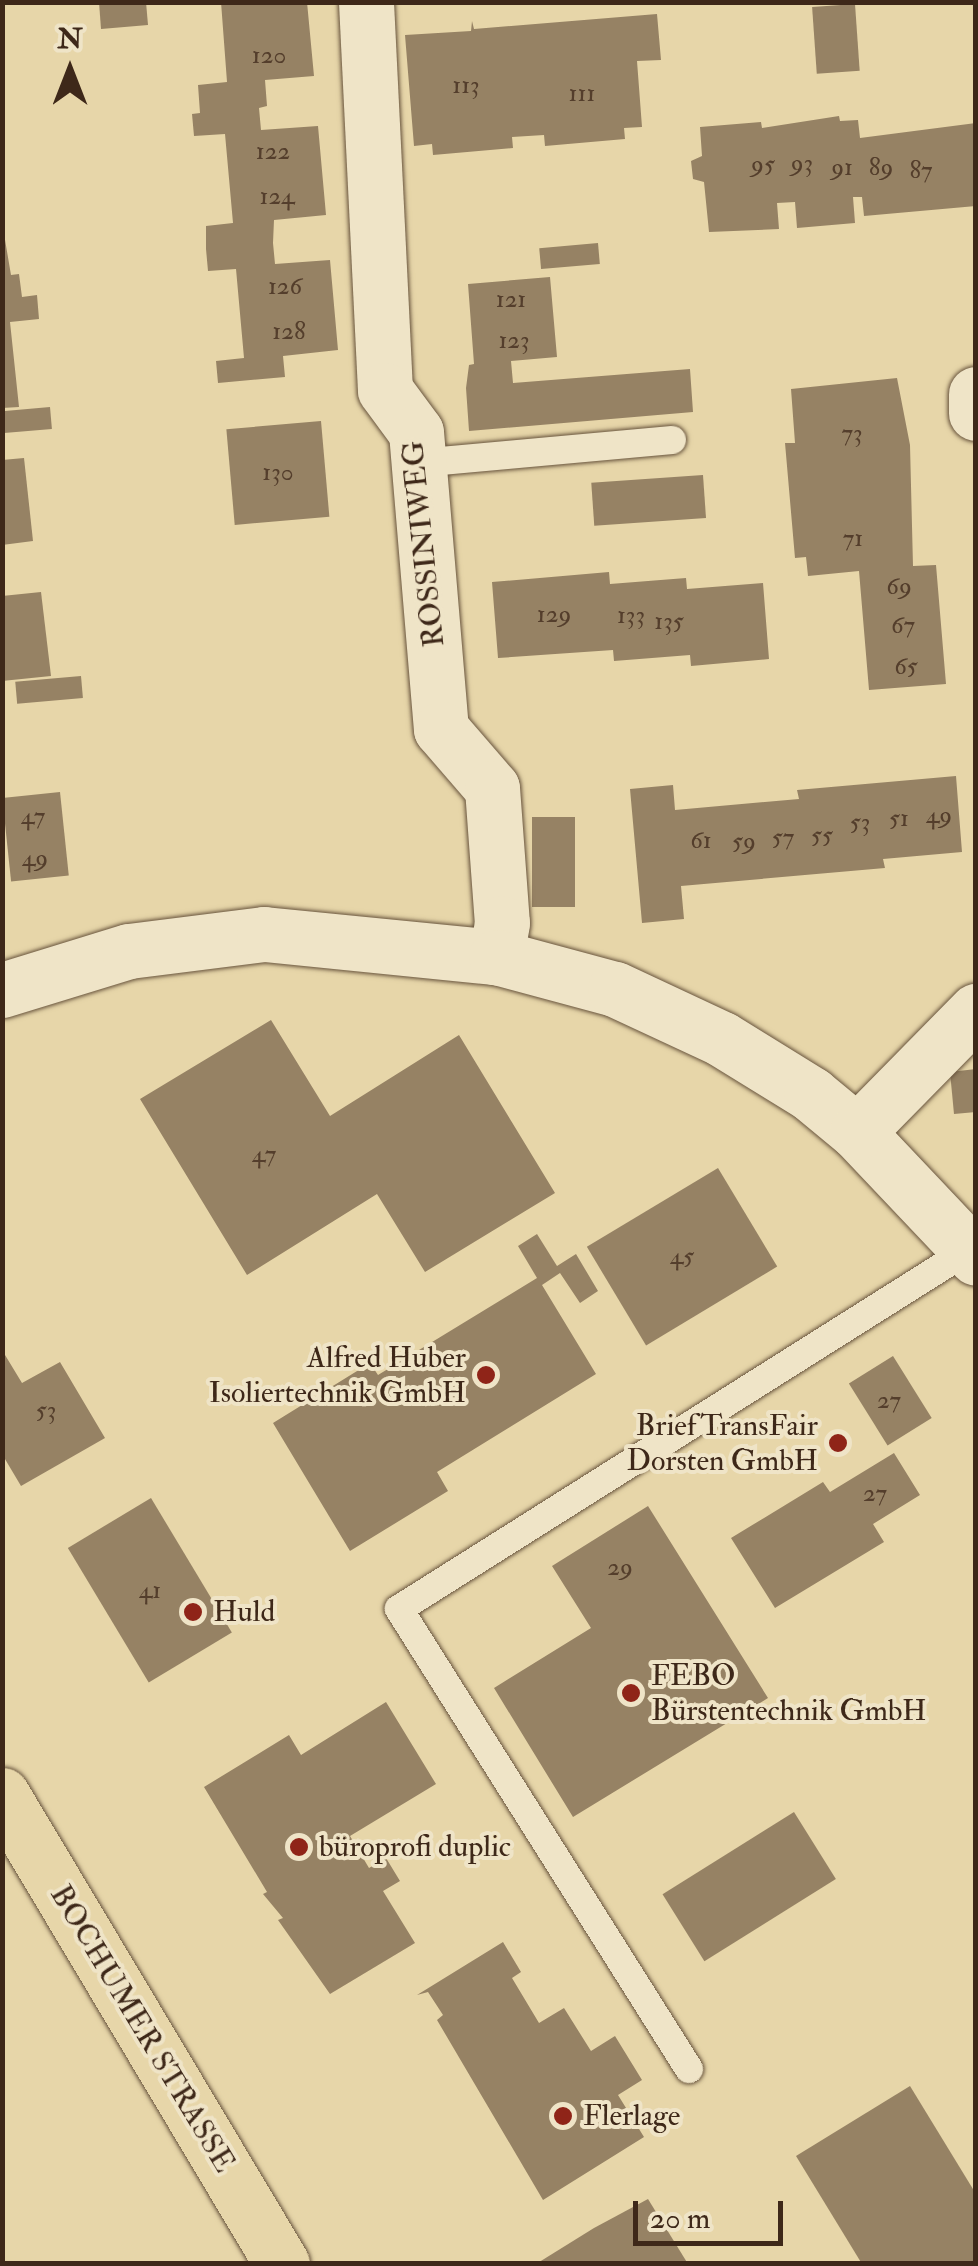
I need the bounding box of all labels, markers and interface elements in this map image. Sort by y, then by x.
north arrow [20,20,120,120]
text: N [57,22,83,57]
house number: 120 [252,41,286,71]
house number: 113 [452,71,480,101]
house number: 111 [569,79,595,109]
house number: 122 [256,137,290,167]
house number: 93 [791,149,813,179]
house number: 95 [751,150,775,180]
house number: 91 [831,153,853,183]
house number: 89 [869,153,893,183]
house number: 87 [909,156,933,186]
house number: 124 [259,182,295,212]
house number: 126 [268,272,302,302]
house number: 121 [496,285,526,315]
house number: 128 [272,317,306,347]
house number: 123 [498,326,530,356]
house number: 73 [841,419,863,449]
street label: ROSSINIWEG [395,439,453,649]
house number: 130 [262,458,294,488]
house number: 71 [843,524,863,554]
house number: 69 [886,572,912,602]
house number: 129 [537,600,571,630]
house number: 133 [617,601,645,631]
house number: 135 [654,607,684,637]
house number: 67 [891,611,915,641]
house number: 65 [894,652,918,682]
house number: 49 [926,801,952,831]
house number: 47 [21,802,45,832]
house number: 51 [889,804,909,834]
house number: 53 [850,808,870,838]
house number: 55 [811,821,833,851]
house number: 57 [772,823,794,853]
house number: 61 [690,826,712,856]
house number: 59 [732,827,756,857]
house number: 49 [22,844,48,874]
house number: 47 [252,1140,276,1170]
house number: 45 [670,1242,694,1272]
place label: Alfred Huber Isoliertechnik GmbH [209,1340,466,1410]
marker: Alfred Huber Isoliertechnik GmbH [475,1364,497,1386]
house number: 27 [877,1386,901,1416]
house number: 53 [36,1396,56,1426]
place label: BriefTransFair Dorsten GmbH [626,1408,818,1478]
marker: BriefTransFair Dorsten GmbH [827,1432,849,1454]
house number: 27 [863,1479,887,1509]
house number: 29 [607,1553,633,1583]
house number: 41 [139,1576,161,1606]
place label: Huld [213,1594,275,1630]
marker: Huld [182,1601,204,1623]
place label: FEBO Bürstentechnik GmbH [651,1658,927,1728]
marker: FEBO Bürstentechnik GmbH [620,1682,642,1704]
place label: büroprofi duplic [319,1829,511,1865]
marker: büroprofi duplic [288,1836,310,1858]
street label: BOCHUMER STRASSE [42,1879,242,2179]
place label: Flerlage [583,2098,680,2134]
marker: Flerlage [552,2105,574,2127]
scale bar [638,2181,788,2243]
text: 20 m [650,2200,710,2237]

